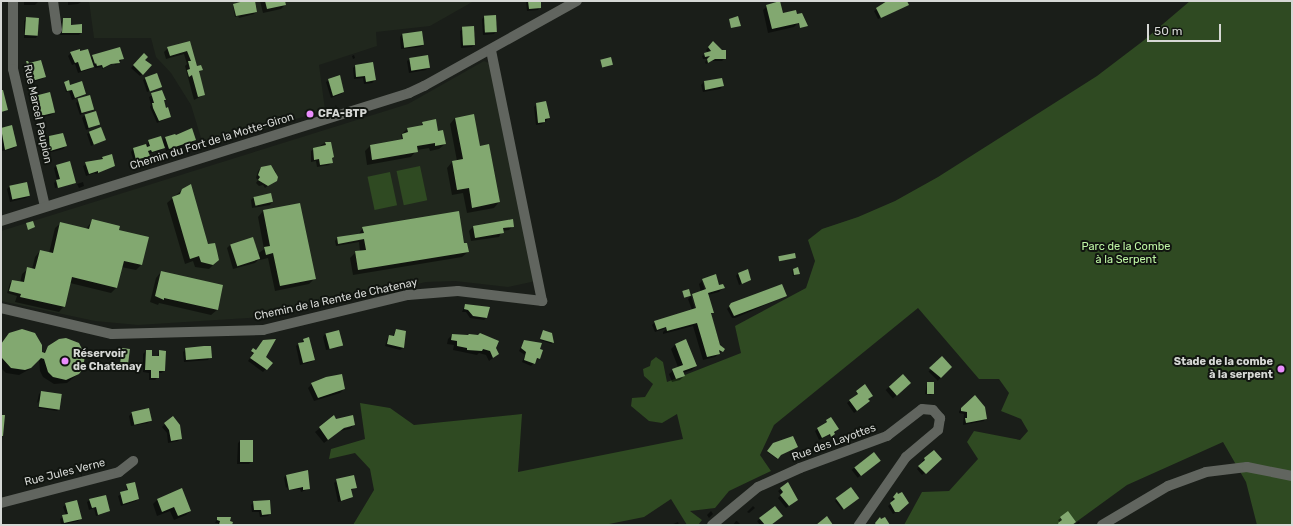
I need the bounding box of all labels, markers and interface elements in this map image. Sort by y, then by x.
scale bar [1149,16,1223,42]
text: 50 m [1154,24,1182,38]
street label: Rue Marcel Paupion [20,63,54,165]
place label: CFA-BTP [318,107,367,121]
marker: CFA-BTP [305,109,315,119]
street label: Chemin du Fort de la Motte-Giron [128,111,296,173]
park label: Parc de la Combe à la Serpent [1082,241,1170,267]
street label: Chemin de la Rente de Chatenay [253,276,419,324]
place label: Réservoir de Chatenay [73,348,142,374]
marker: Réservoir de Chatenay [60,356,70,366]
place label: Stade de la combe à la serpent [1174,356,1273,382]
marker: Stade de la combe à la serpent [1276,364,1286,374]
street label: Rue des Layottes [790,422,878,464]
street label: Rue Jules Verne [23,457,107,489]

